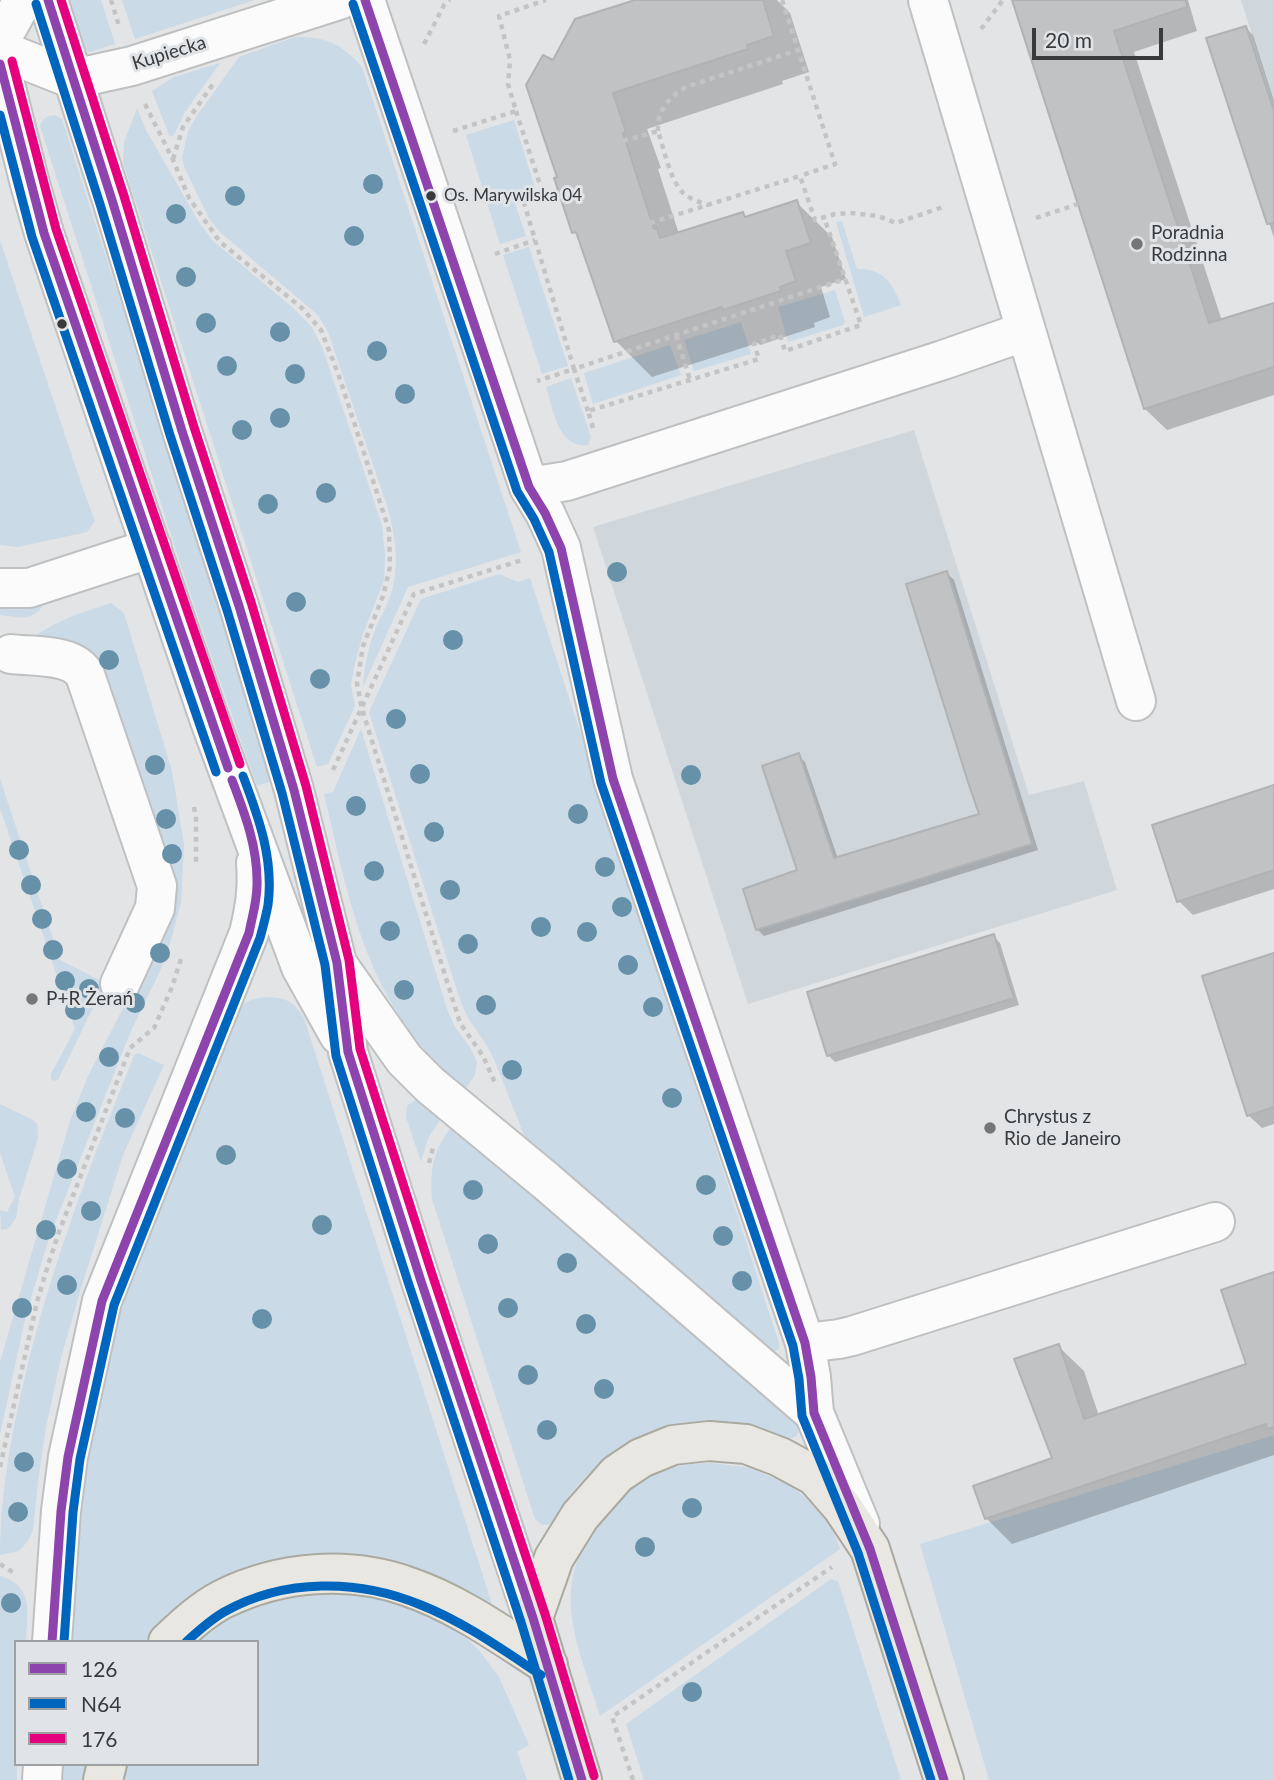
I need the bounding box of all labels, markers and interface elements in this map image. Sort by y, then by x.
scale bar [1036,14,1167,58]
text: 20 m [1045,27,1092,52]
street label: Kupiecka [129,31,209,75]
place label: Os. Marywilska 04 [444,186,582,206]
marker: Os. Marywilska 04 [424,189,438,203]
place label: Poradnia Rodzinna [1151,222,1227,266]
marker: Poradnia Rodzinna [1129,236,1145,252]
unlabelled marker [55,317,69,331]
place label: P+R Żerań [46,988,133,1010]
marker: P+R Żerań [24,991,40,1007]
place label: Chrystus z Rio de Janeiro [1004,1106,1121,1150]
marker: Chrystus z Rio de Janeiro [982,1120,998,1136]
legend [14,1640,259,1766]
text: 126 [81,1656,118,1681]
text: N64 [81,1691,121,1716]
text: 176 [81,1726,118,1751]

